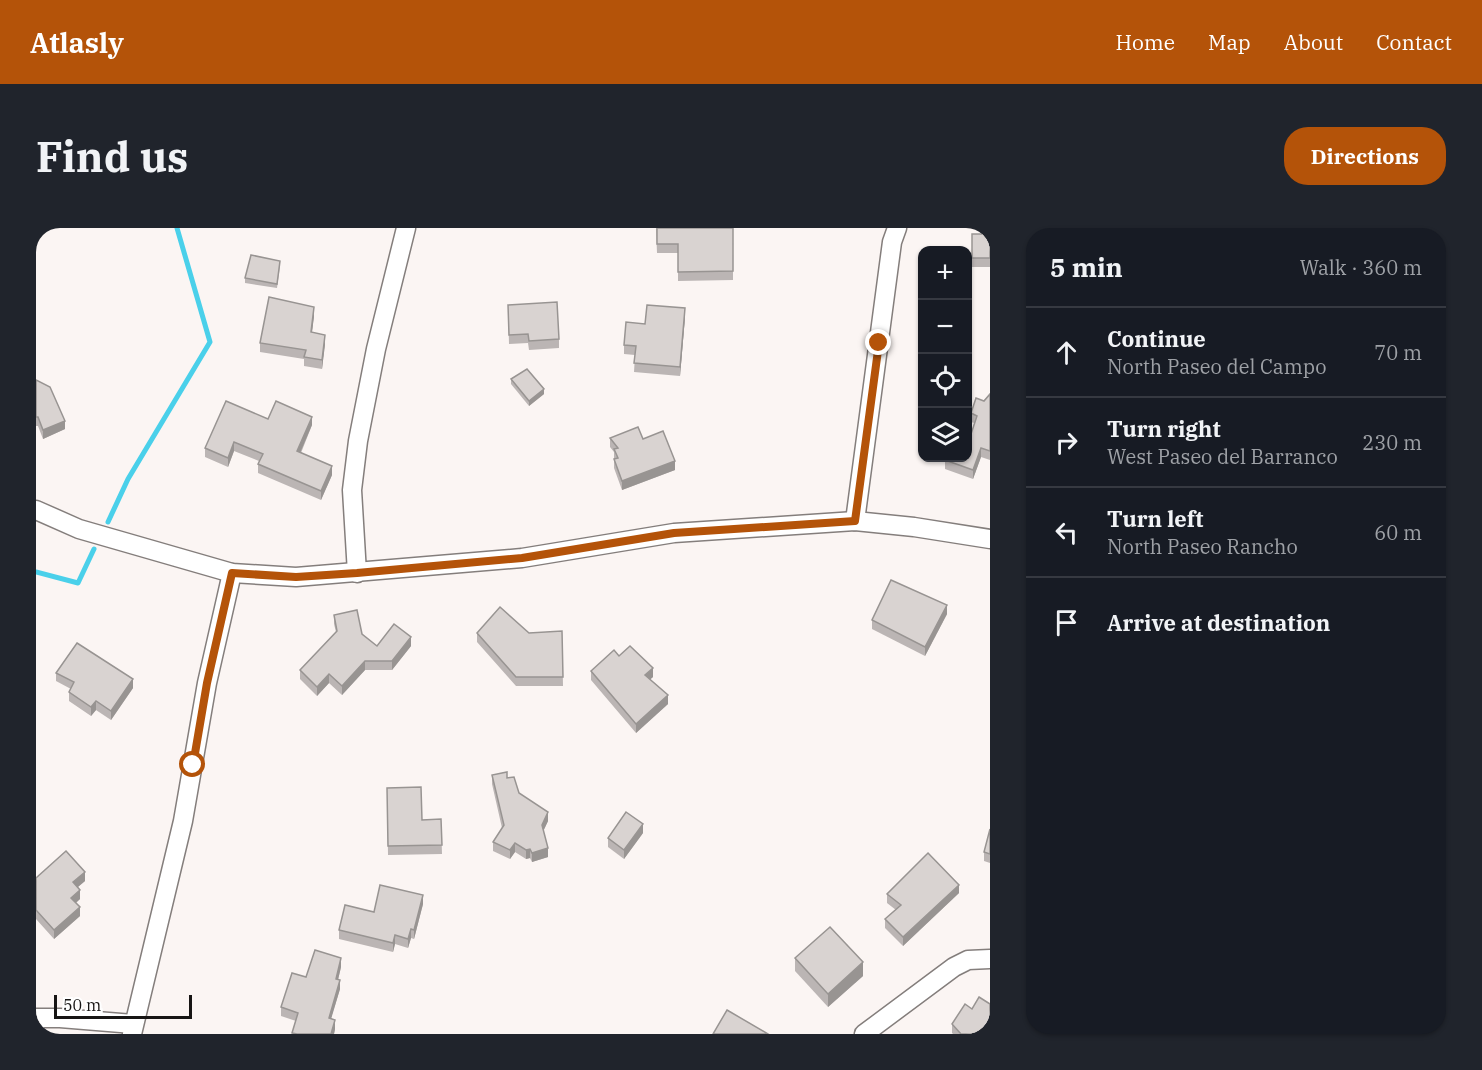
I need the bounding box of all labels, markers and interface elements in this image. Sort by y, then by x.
text: Atlasly [30,24,124,61]
text: Home [1115,28,1175,56]
text: Map [1208,28,1251,56]
text: About [1284,28,1343,56]
text: Contact [1376,28,1452,56]
button: Directions [1284,127,1446,185]
text: Find us [36,129,188,184]
map controls [918,246,972,462]
button: + [918,246,972,300]
text: 5 min [1050,250,1123,284]
text: Walk · 360 m [1300,254,1422,281]
button: − [918,300,972,354]
text: Continue [1107,324,1206,353]
route end [865,329,891,355]
icon: ahead [1050,336,1083,369]
text: 70 m [1374,339,1422,366]
text: North Paseo del Campo [1107,353,1327,380]
button: locate [918,354,972,408]
button: layers [918,408,972,462]
text: Turn right [1107,414,1221,443]
icon: right [1050,426,1083,459]
text: 230 m [1362,429,1422,456]
text: West Paseo del Barranco [1107,443,1338,470]
text: Turn left [1107,504,1203,533]
icon: left [1050,516,1083,549]
text: 60 m [1374,519,1422,546]
text: North Paseo Rancho [1107,533,1298,560]
icon: arrive [1050,606,1083,639]
text: Arrive at destination [1107,608,1330,637]
route start [179,751,205,777]
scale bar [54,992,192,1020]
text: 50 m [63,995,101,1015]

